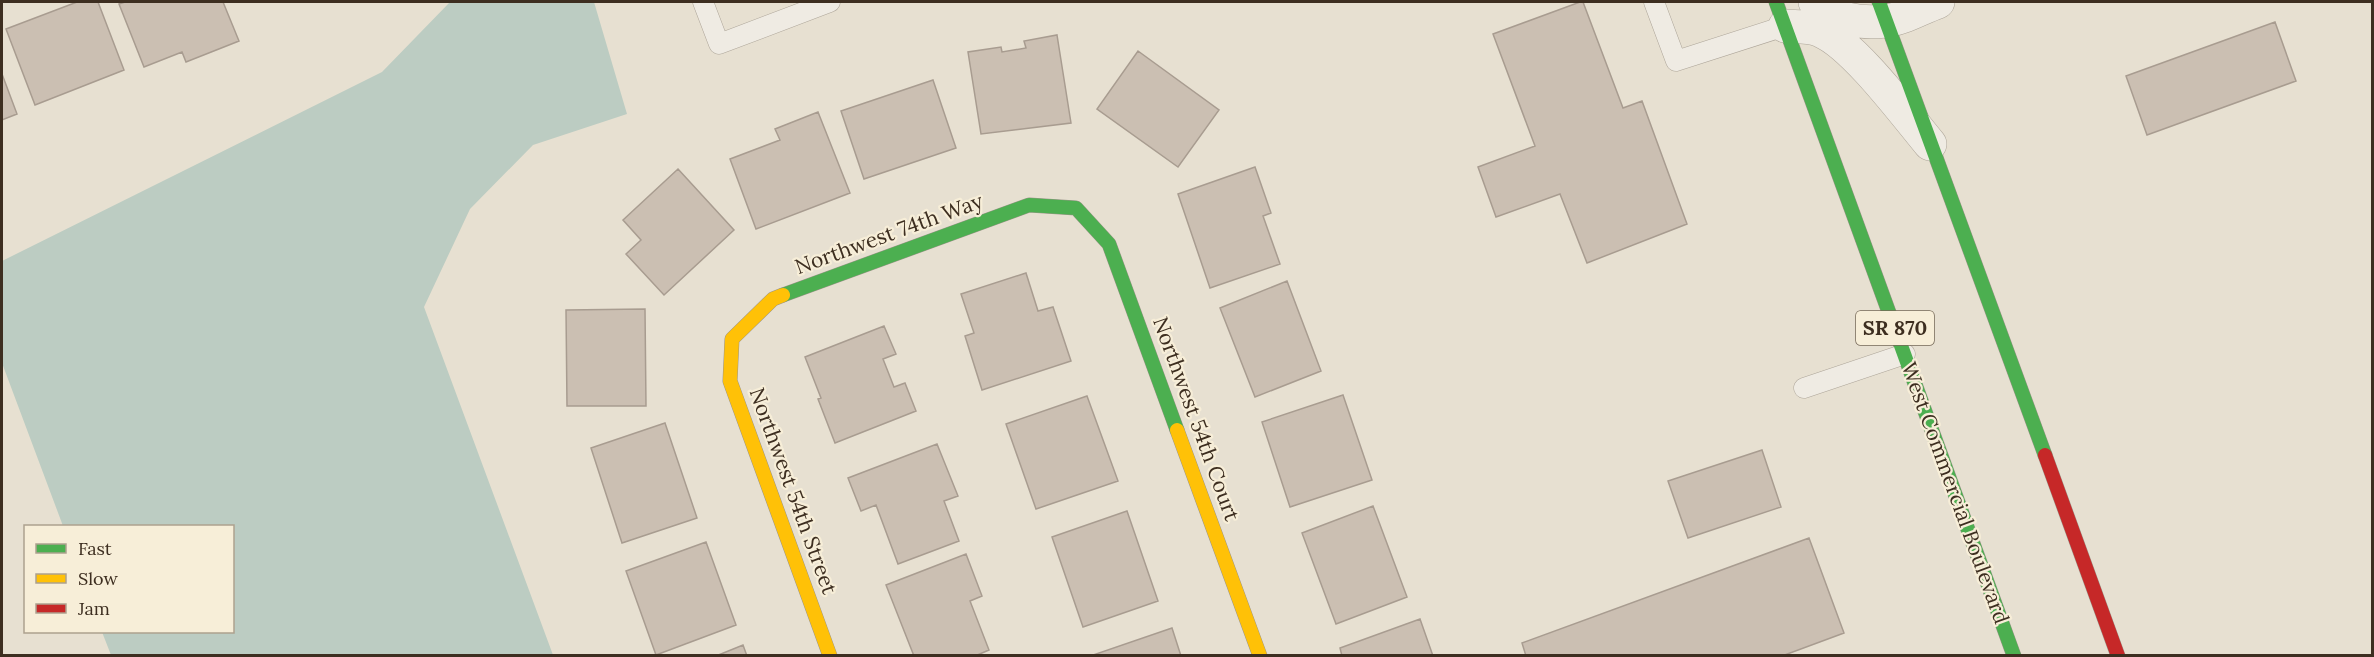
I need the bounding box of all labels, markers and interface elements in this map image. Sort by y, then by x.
street label: Northwest 74th Way [791,187,986,280]
road number: SR 870 [1856,311,1934,345]
street label: Northwest 54th Court [1147,313,1246,525]
street label: West Commercial Boulevard [1896,358,2015,627]
street label: Northwest 54th Street [744,384,844,599]
legend [24,525,234,633]
text: Fast [78,537,112,560]
text: Slow [78,567,118,590]
text: Jam [77,597,110,620]

